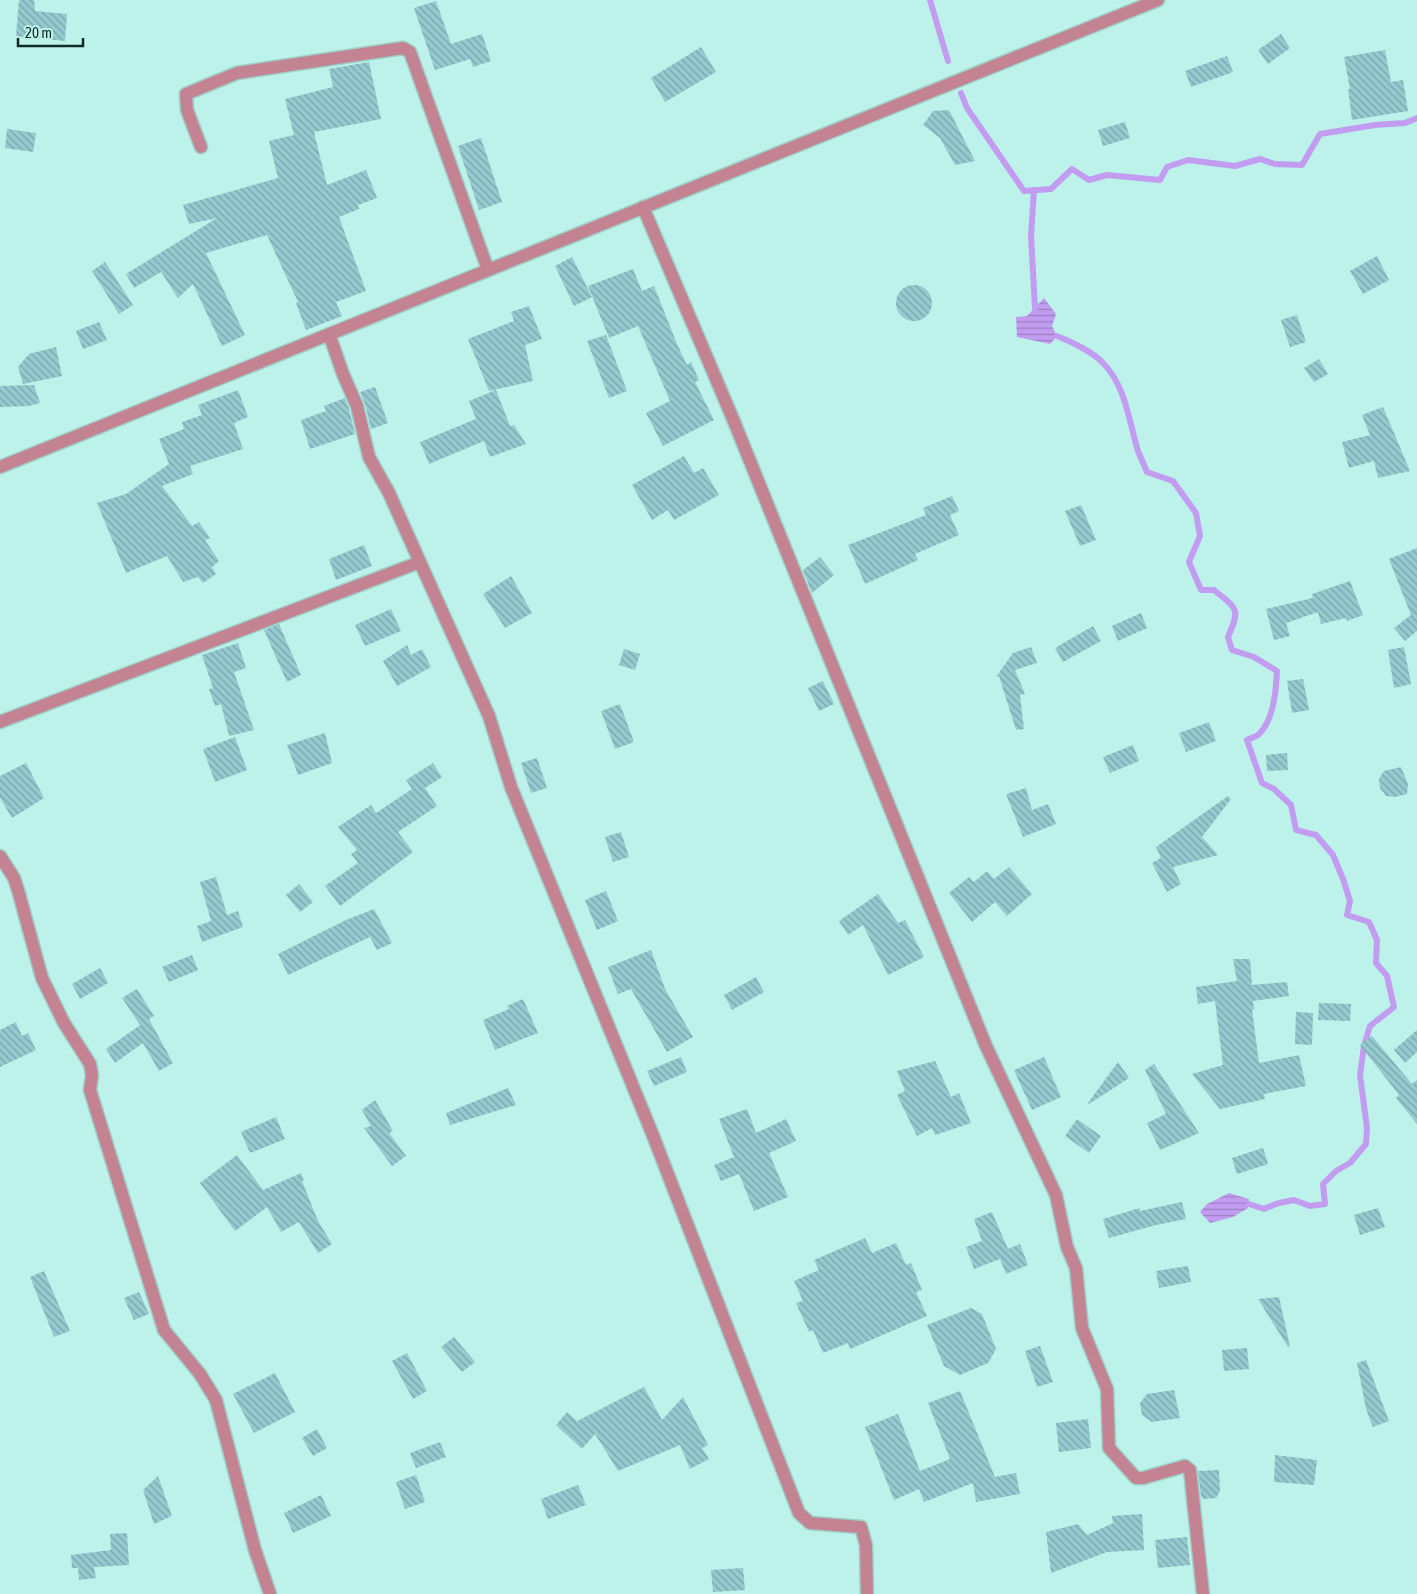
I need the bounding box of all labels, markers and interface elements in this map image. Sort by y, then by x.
scale bar [18,15,82,47]
text: 20 m [25,24,52,41]

